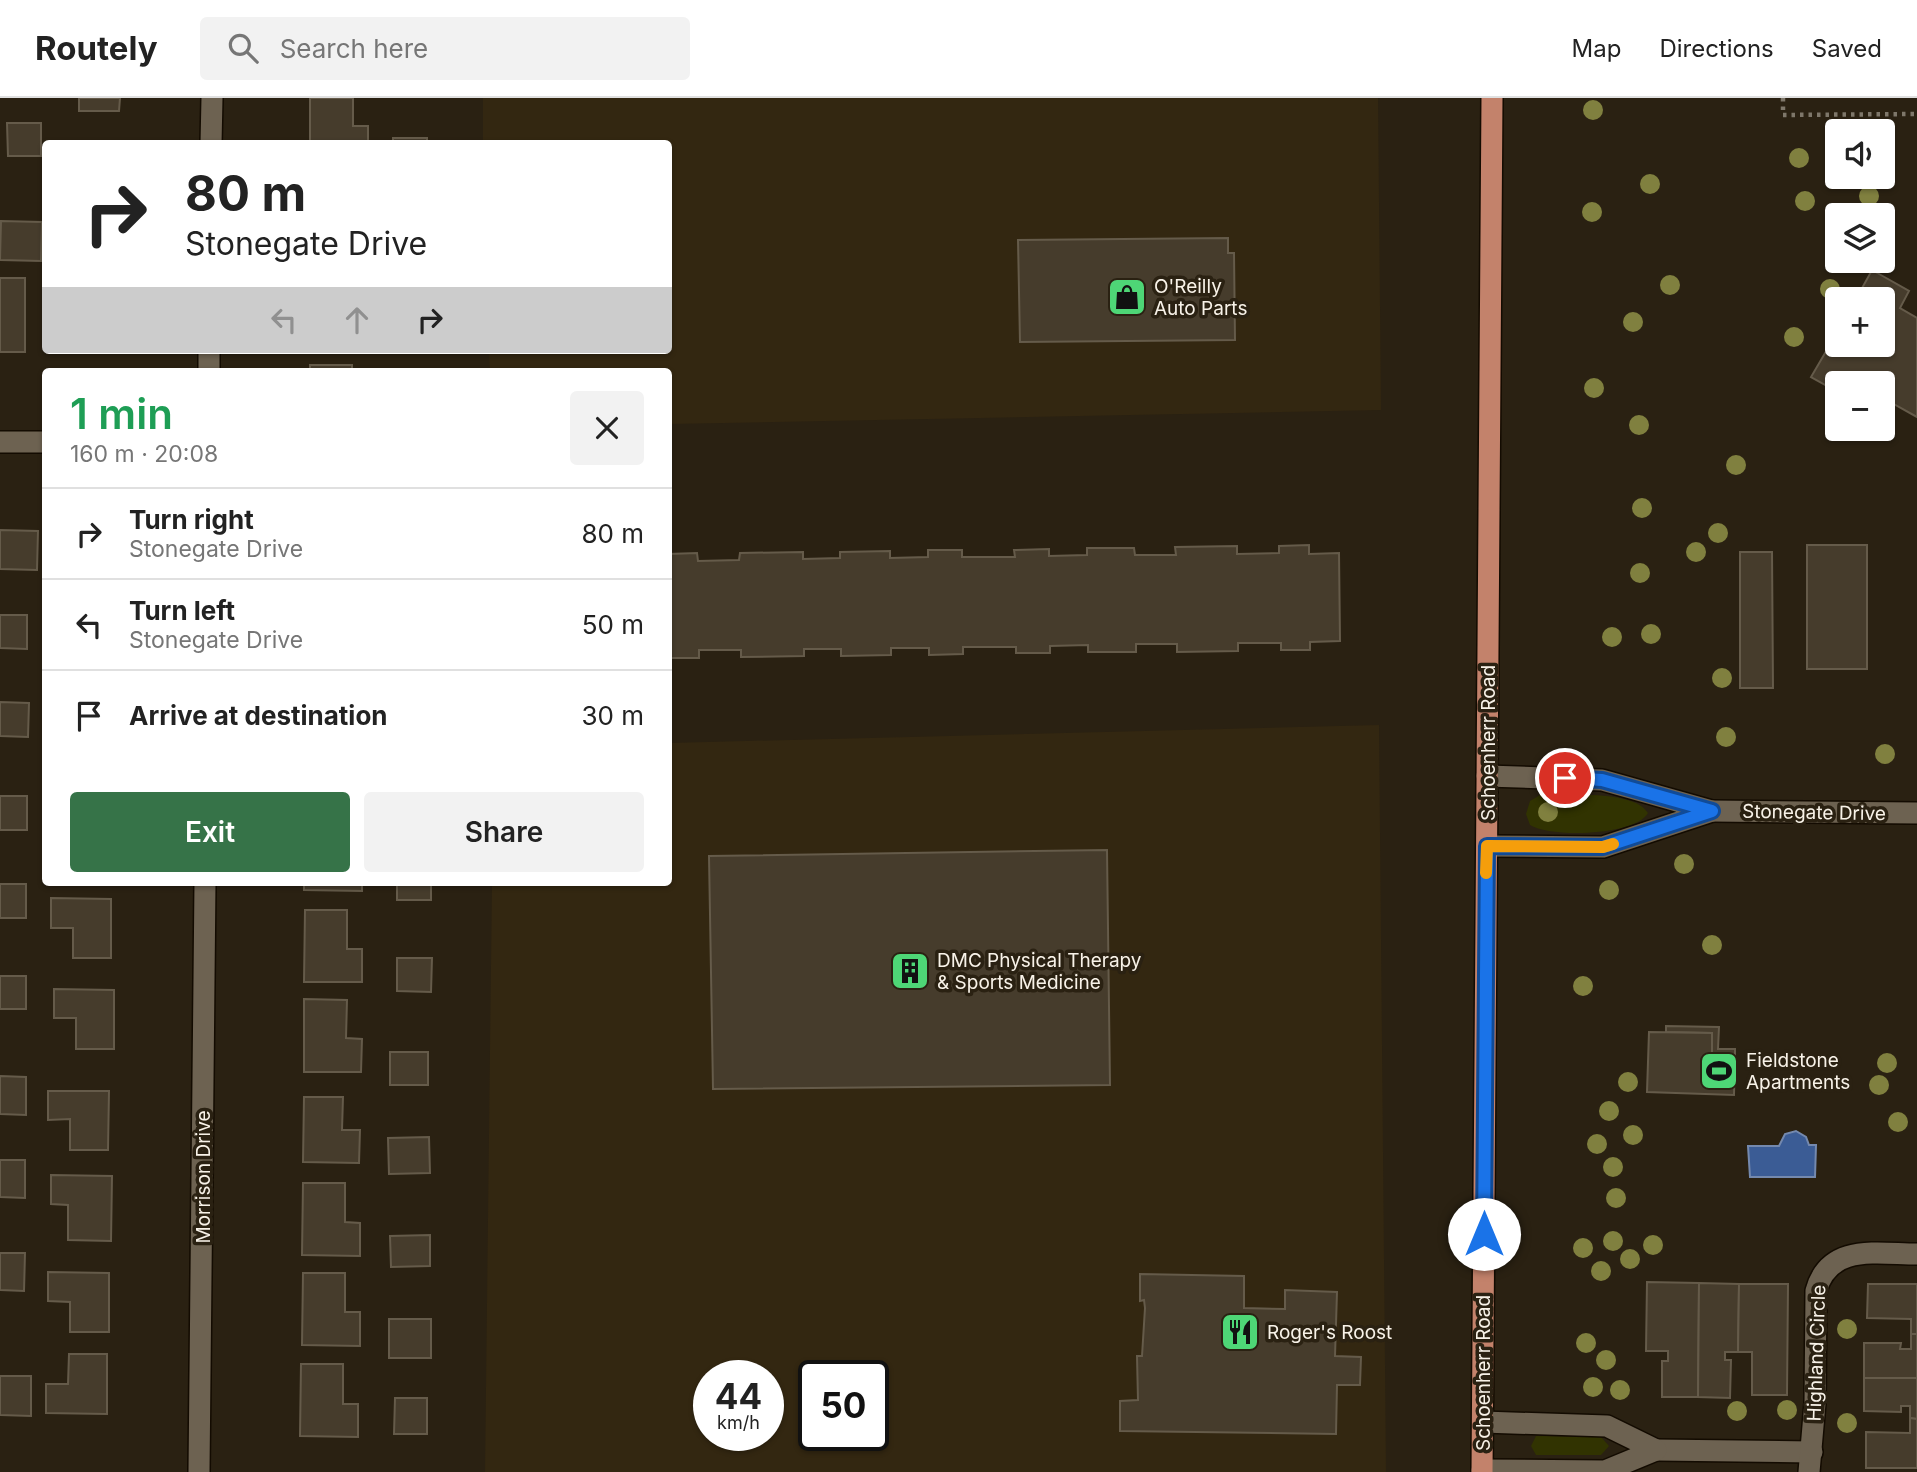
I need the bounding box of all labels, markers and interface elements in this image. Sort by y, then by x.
search box [200,17,690,80]
text: Routely [35,28,158,68]
icon: search [224,29,262,67]
text: Search here [280,33,428,64]
text: Map [1572,34,1621,63]
text: Directions [1659,34,1774,63]
text: Saved [1812,34,1882,63]
map controls [1825,119,1895,441]
button: sound [1825,119,1895,189]
text: 80 m [185,164,306,223]
icon: right [70,168,161,259]
button: layers [1825,203,1895,273]
text: Stonegate Drive [185,224,427,263]
place label: O'Reilly Auto Parts [1154,275,1247,320]
shop icon: O'Reilly Auto Parts [1106,276,1148,318]
button: + [1825,287,1895,357]
icon: left [265,301,303,339]
icon: ahead [338,301,376,339]
icon: right [411,301,449,339]
button: − [1825,371,1895,441]
text: 1 min [70,388,173,439]
button: close [570,391,644,465]
text: 160 m · 20:08 [70,440,218,468]
text: Turn right [129,504,254,535]
icon: right [70,515,108,553]
text: 80 m [581,518,644,549]
text: Stonegate Drive [129,535,303,563]
text: Turn left [129,595,235,626]
icon: left [70,606,108,644]
text: 50 m [582,609,644,640]
text: Stonegate Drive [129,626,303,654]
street label: Schoenherr Road [1477,665,1500,821]
icon: arrive [70,697,108,735]
text: Arrive at destination [129,700,388,731]
text: 30 m [581,700,644,731]
pin [1535,748,1595,808]
icon: arrive [1546,759,1584,797]
button: Exit [70,792,350,872]
button: Share [364,792,644,872]
street label: Stonegate Drive [1742,800,1886,825]
place label: DMC Physical Therapy & Sports Medicine [937,949,1142,994]
building icon: DMC Physical Therapy & Sports Medicine [889,950,931,992]
place label: Fieldstone Apartments [1746,1049,1850,1094]
sports icon: Fieldstone Apartments [1698,1050,1740,1092]
street label: Morrison Drive [192,1110,215,1244]
position arrow [1447,1197,1521,1271]
street label: Highland Circle [1803,1284,1830,1422]
street label: Schoenherr Road [1472,1295,1495,1451]
restaurant icon: Roger's Roost [1219,1311,1261,1353]
place label: Roger's Roost [1267,1321,1392,1344]
speed limit sign: 50 [798,1360,889,1451]
text: 44 [715,1375,762,1417]
text: km/h [717,1412,760,1433]

